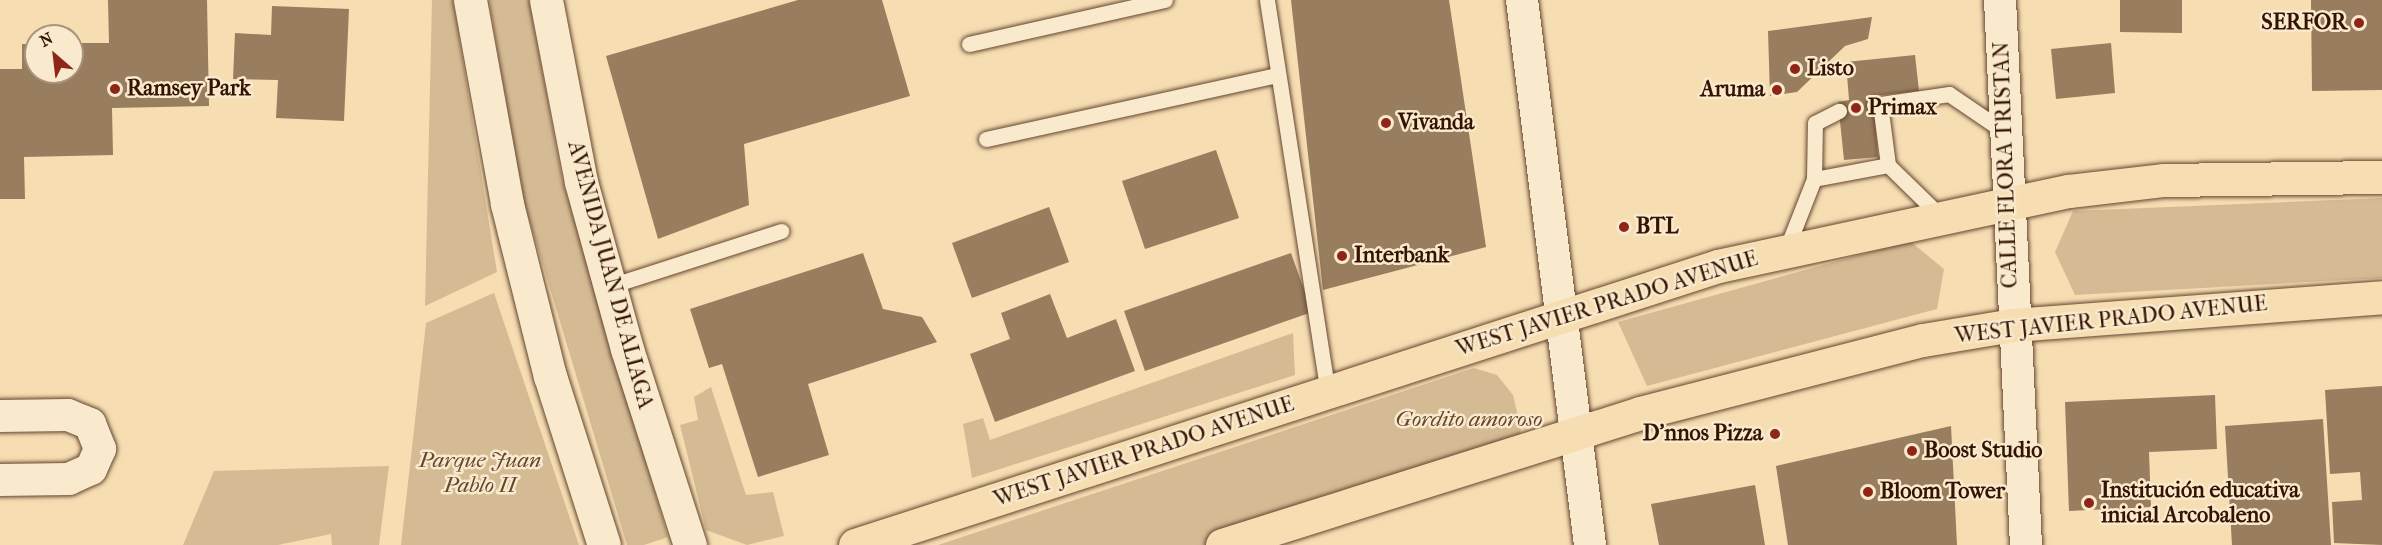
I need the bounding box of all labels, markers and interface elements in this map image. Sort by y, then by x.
place label: SERFOR [2261,10,2347,36]
marker: SERFOR [2352,16,2366,30]
north arrow [24,24,84,84]
text: N [36,28,56,51]
street label: CALLE FLORA TRISTAN [1989,41,2023,289]
place label: Listo [1807,56,1854,82]
marker: Listo [1788,62,1802,76]
place label: Ramsey Park [127,76,251,102]
place label: Aruma [1700,77,1765,103]
marker: Ramsey Park [108,82,122,96]
marker: Aruma [1770,83,1784,97]
place label: Primax [1868,95,1937,121]
marker: Primax [1849,101,1863,115]
place label: Vivanda [1398,110,1474,136]
marker: Vivanda [1379,116,1393,130]
street label: AVENIDA JUAN DE ALIAGA [561,138,659,412]
place label: BTL [1636,214,1678,240]
marker: BTL [1617,220,1631,234]
place label: Interbank [1354,243,1449,269]
street label: WEST JAVIER PRADO AVENUE [1453,245,1761,363]
marker: Interbank [1335,249,1349,263]
street label: WEST JAVIER PRADO AVENUE [1953,290,2269,350]
street label: WEST JAVIER PRADO AVENUE [991,391,1297,513]
park label: Gordito amoroso [1395,407,1543,433]
place label: D'nnos Pizza [1643,421,1763,447]
marker: D'nnos Pizza [1768,427,1782,441]
place label: Boost Studio [1924,438,2042,464]
marker: Boost Studio [1905,444,1919,458]
park label: Parque Juan Pablo II [419,447,541,499]
place label: Institución educativa inicial Arcobaleno [2101,477,2299,528]
place label: Bloom Tower [1880,479,2005,505]
marker: Bloom Tower [1861,485,1875,499]
marker: Institución educativa inicial Arcobaleno [2082,496,2096,510]

